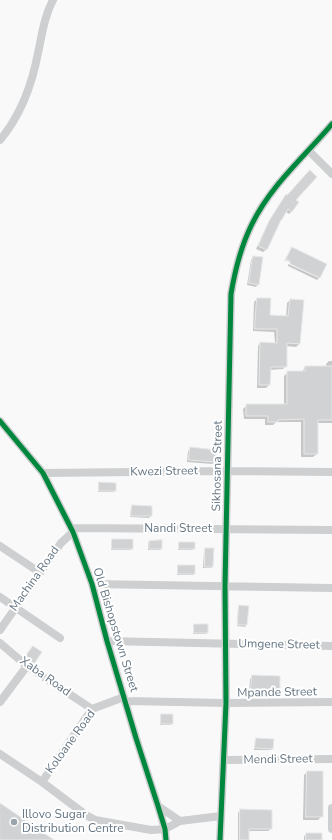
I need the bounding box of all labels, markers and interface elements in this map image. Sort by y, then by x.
street label: Sikhosana Street [210,420,226,512]
street label: Kwezi Street [130,464,198,480]
street label: Nandi Street [144,522,212,536]
street label: Machina Road [7,544,63,614]
street label: Old Bishopstown Street [89,566,141,694]
street label: Umgene Street [238,637,320,653]
street label: Xaba Road [17,654,73,700]
street label: Mpande Street [237,685,317,701]
street label: Koloane Road [43,708,99,776]
street label: Mendi Street [243,752,313,768]
place label: Illovo Sugar Distribution Centre [22,808,124,836]
marker: Illovo Sugar Distribution Centre [9,817,19,827]

